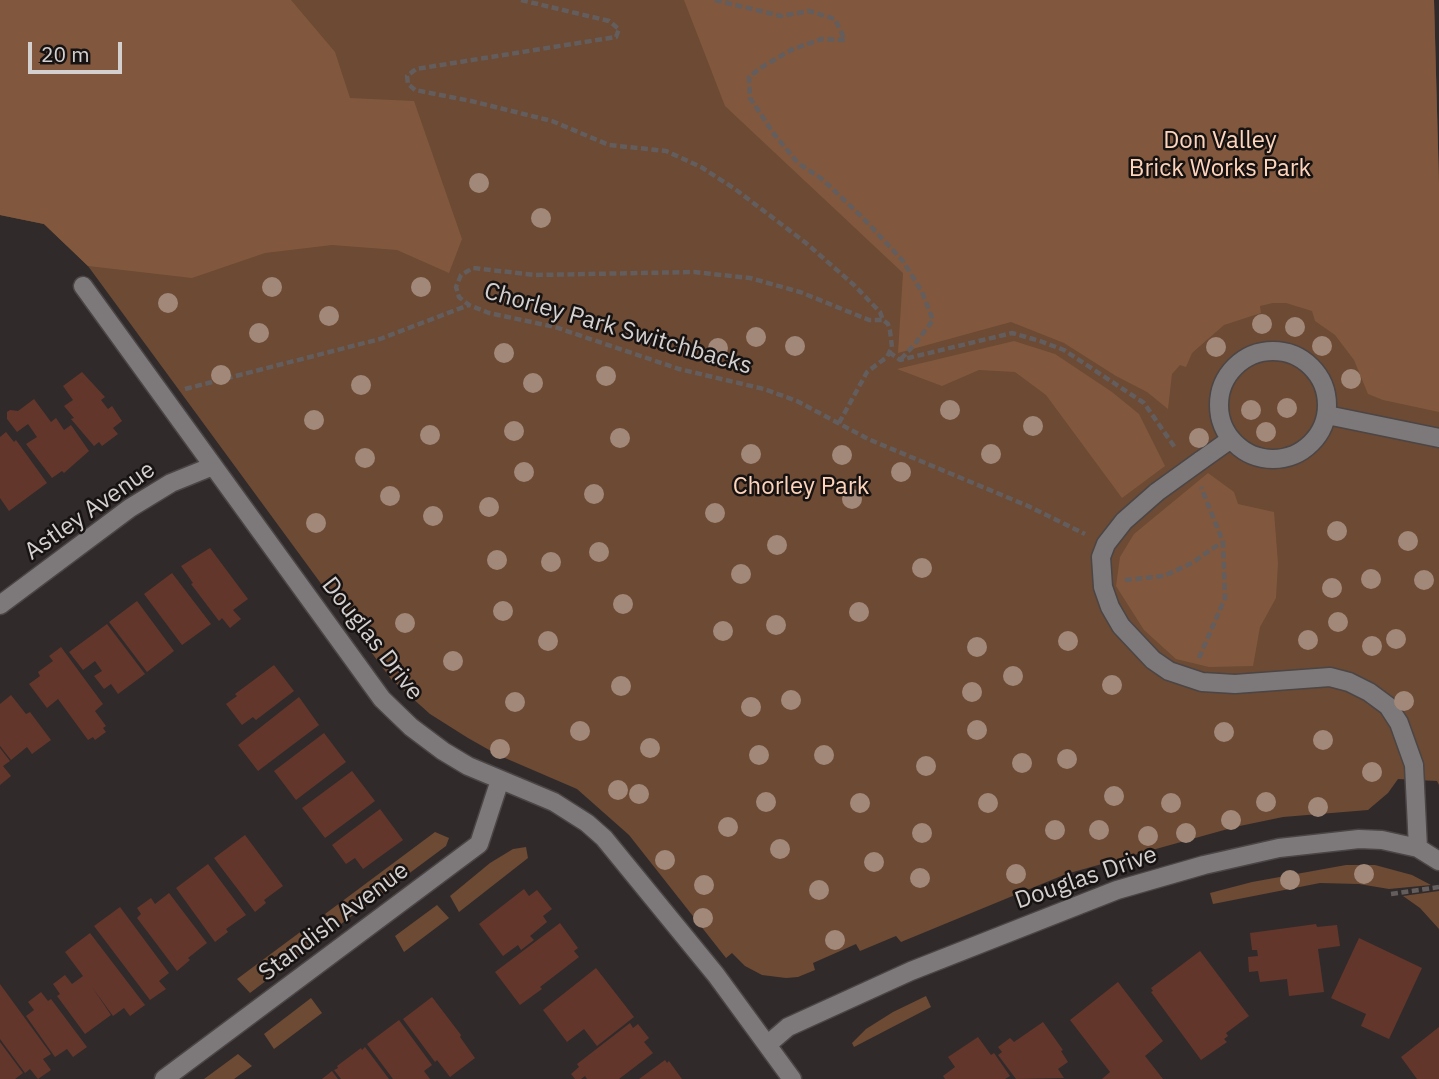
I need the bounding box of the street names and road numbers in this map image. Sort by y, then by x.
street label: Chorley Park Switchbacks [481,277,755,381]
street label: Astley Avenue [19,455,161,567]
street label: Douglas Drive [315,572,429,706]
street label: Douglas Drive [1011,840,1161,916]
street label: Standish Avenue [254,856,414,988]

